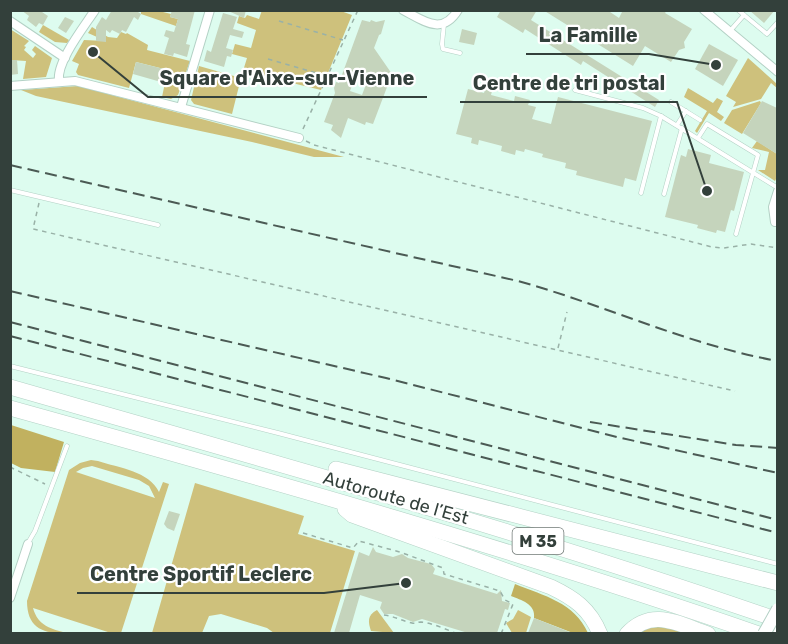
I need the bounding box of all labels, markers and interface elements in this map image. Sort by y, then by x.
callout: La Famille [526,16,649,54]
text: La Famille [538,23,638,47]
callout: Square d'Aixe-sur-Vienne [148,59,427,97]
callout: Centre de tri postal [460,64,677,102]
text: Square d'Aixe-sur-Vienne [160,66,415,90]
text: Centre de tri postal [473,71,665,95]
street label: Autoroute de l’Est [321,467,471,529]
road number: M 35 [512,528,564,554]
callout: Centre Sportif Leclerc [77,555,324,593]
text: Centre Sportif Leclerc [90,562,312,586]

